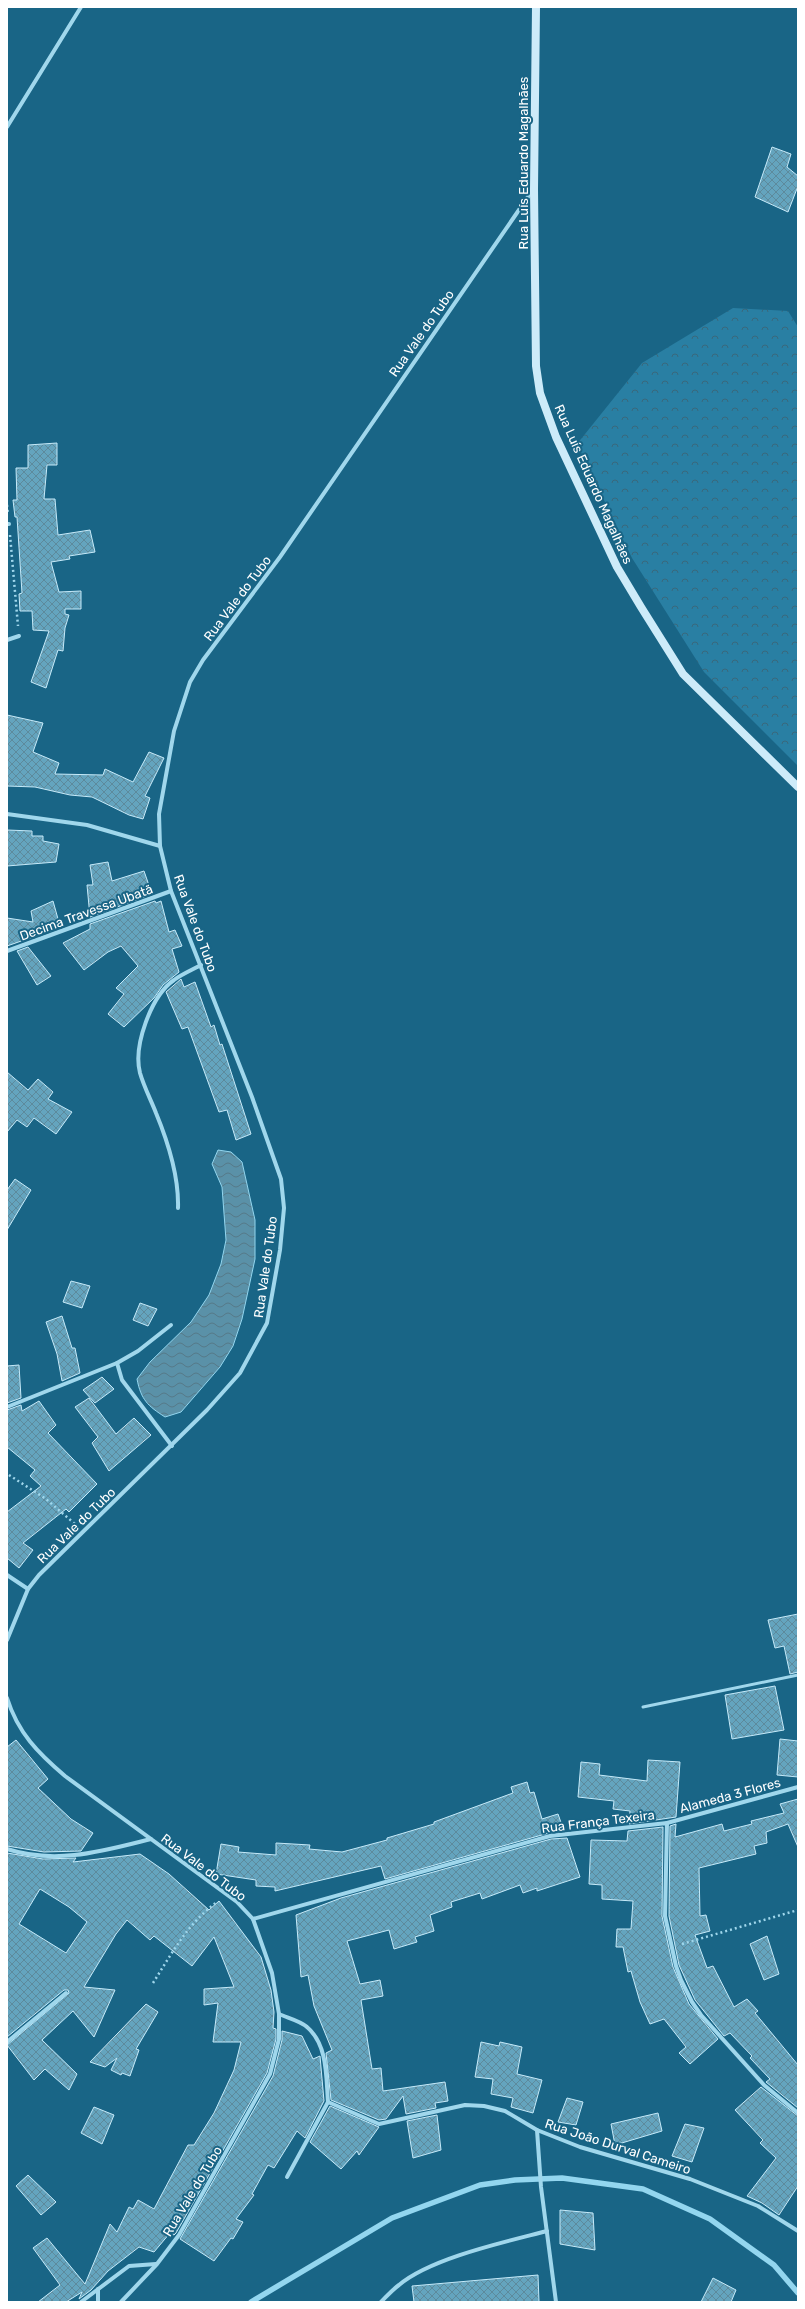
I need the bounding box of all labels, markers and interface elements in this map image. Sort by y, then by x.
street label: Rua Luís Eduardo Magalhães [516,76,532,249]
street label: Rua Vale do Tubo [386,287,457,380]
street label: Rua Luís Eduardo Magalhães [551,402,636,567]
street label: Rua Vale do Tubo [201,553,274,644]
street label: Rua Vale do Tubo [171,872,220,974]
street label: Decima Travessa Ubatã [18,881,155,944]
street label: Rua Vale do Tubo [251,1215,280,1319]
street label: Rua Vale do Tubo [34,1484,118,1566]
street label: Alameda 3 Flores [678,1775,783,1816]
street label: Rua França Texeira [541,1807,655,1836]
street label: Rua Vale do Tubo [158,1831,249,1904]
street label: Rua João Durval Cameiro [543,2116,693,2177]
street label: Rua Vale do Tubo [160,2143,225,2239]

